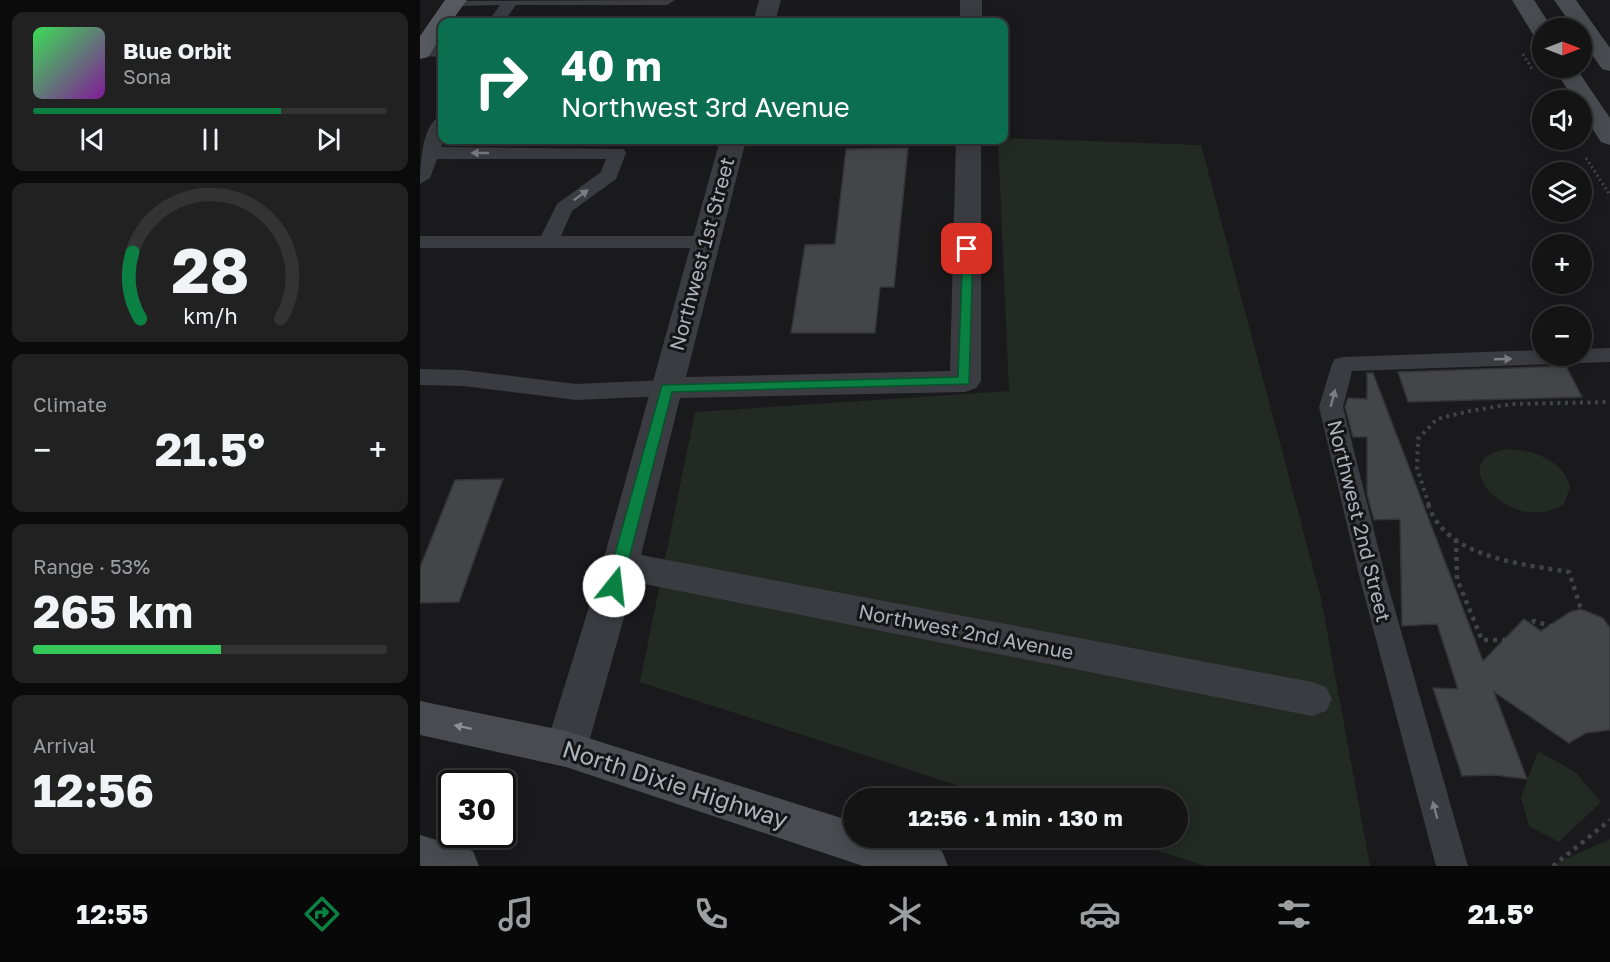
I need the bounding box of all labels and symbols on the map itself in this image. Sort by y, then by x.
north arrow [1532,18,1592,78]
one-way arrow [471,148,490,158]
street label: Northwest 1st Street [664,154,738,353]
one-way arrow [573,190,588,202]
pin [941,223,992,274]
one-way arrow [1494,354,1513,363]
one-way arrow [1329,389,1339,407]
street label: Northwest 2nd Street [1323,417,1397,624]
position arrow [582,554,646,618]
street label: Northwest 2nd Avenue [857,598,1076,664]
one-way arrow [453,722,472,731]
street label: North Dixie Highway [559,733,792,834]
speed limit sign: 30 [438,770,516,848]
one-way arrow [1430,801,1440,819]

